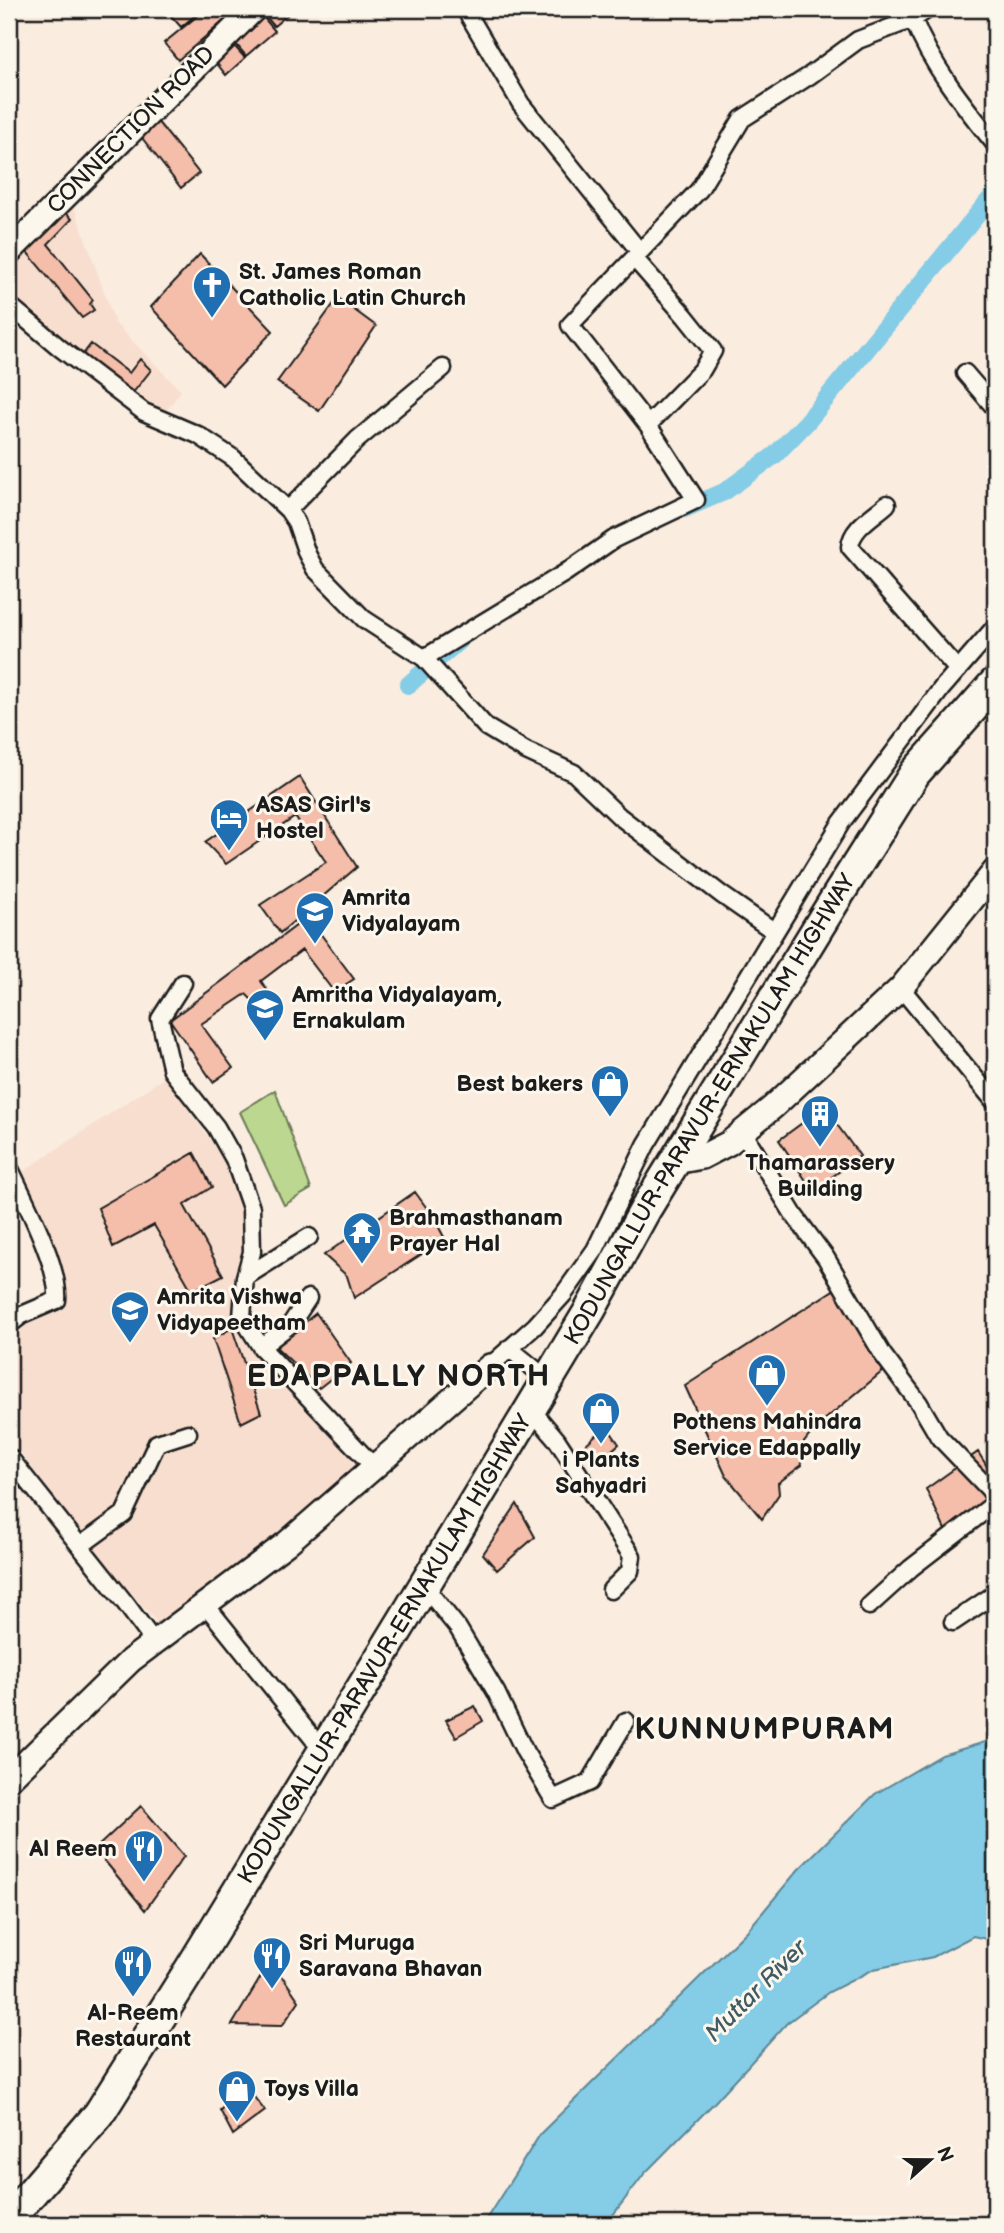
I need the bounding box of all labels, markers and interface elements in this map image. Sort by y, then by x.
street label: CONNECTION ROAD [41,40,221,220]
place label: St. James Roman Catholic Latin Church [239,258,466,312]
church icon: St. James Roman Catholic Latin Church [191,264,233,319]
place label: ASAS Girl's Hostel [255,791,371,845]
hotel icon: ASAS Girl's Hostel [208,797,250,852]
street label: KODUNGALLUR-PARAVUR-ERNAKULAM HIGHWAY [558,868,862,1350]
place label: Amrita Vidyalayam [341,884,460,938]
school or university icon: Amrita Vidyalayam [294,890,336,945]
place label: Amritha Vidyalayam, Ernakulam [291,981,502,1035]
school or university icon: Amritha Vidyalayam, Ernakulam [244,987,286,1042]
shop icon: Best bakers [589,1063,631,1118]
place label: Best bakers [456,1070,583,1098]
building icon: Thamarassery Building [799,1093,841,1148]
place label: Thamarassery Building [745,1149,895,1203]
place label: Brahmasthanam Prayer Hal [389,1204,563,1258]
temple icon: Brahmasthanam Prayer Hal [341,1210,383,1265]
place label: Amrita Vishwa Vidyapeetham [156,1283,306,1337]
school or university icon: Amrita Vishwa Vidyapeetham [109,1289,151,1344]
shop icon: Pothens Mahindra Service Edappally [746,1352,788,1407]
district label: EDAPPALLY NORTH [247,1359,551,1395]
shop icon: i Plants Sahyadri [580,1390,622,1445]
place label: Pothens Mahindra Service Edappally [672,1408,862,1462]
street label: KODUNGALLUR-PARAVUR-ERNAKULAM HIGHWAY [232,1409,538,1889]
place label: i Plants Sahyadri [555,1446,647,1500]
district label: KUNNUMPURAM [635,1712,895,1748]
restaurant icon: Al Reem [123,1828,165,1883]
place label: Al Reem [28,1835,117,1863]
place label: Sri Muruga Saravana Bhavan [299,1929,482,1983]
water label: Muttar River [699,1932,815,2048]
restaurant icon: Sri Muruga Saravana Bhavan [251,1935,293,1990]
restaurant icon: Al-Reem Restaurant [112,1943,154,1998]
place label: Al-Reem Restaurant [75,1999,191,2053]
shop icon: Toys Villa [216,2068,258,2123]
place label: Toys Villa [264,2075,359,2103]
north arrow [895,2124,965,2194]
text: N [931,2144,958,2165]

